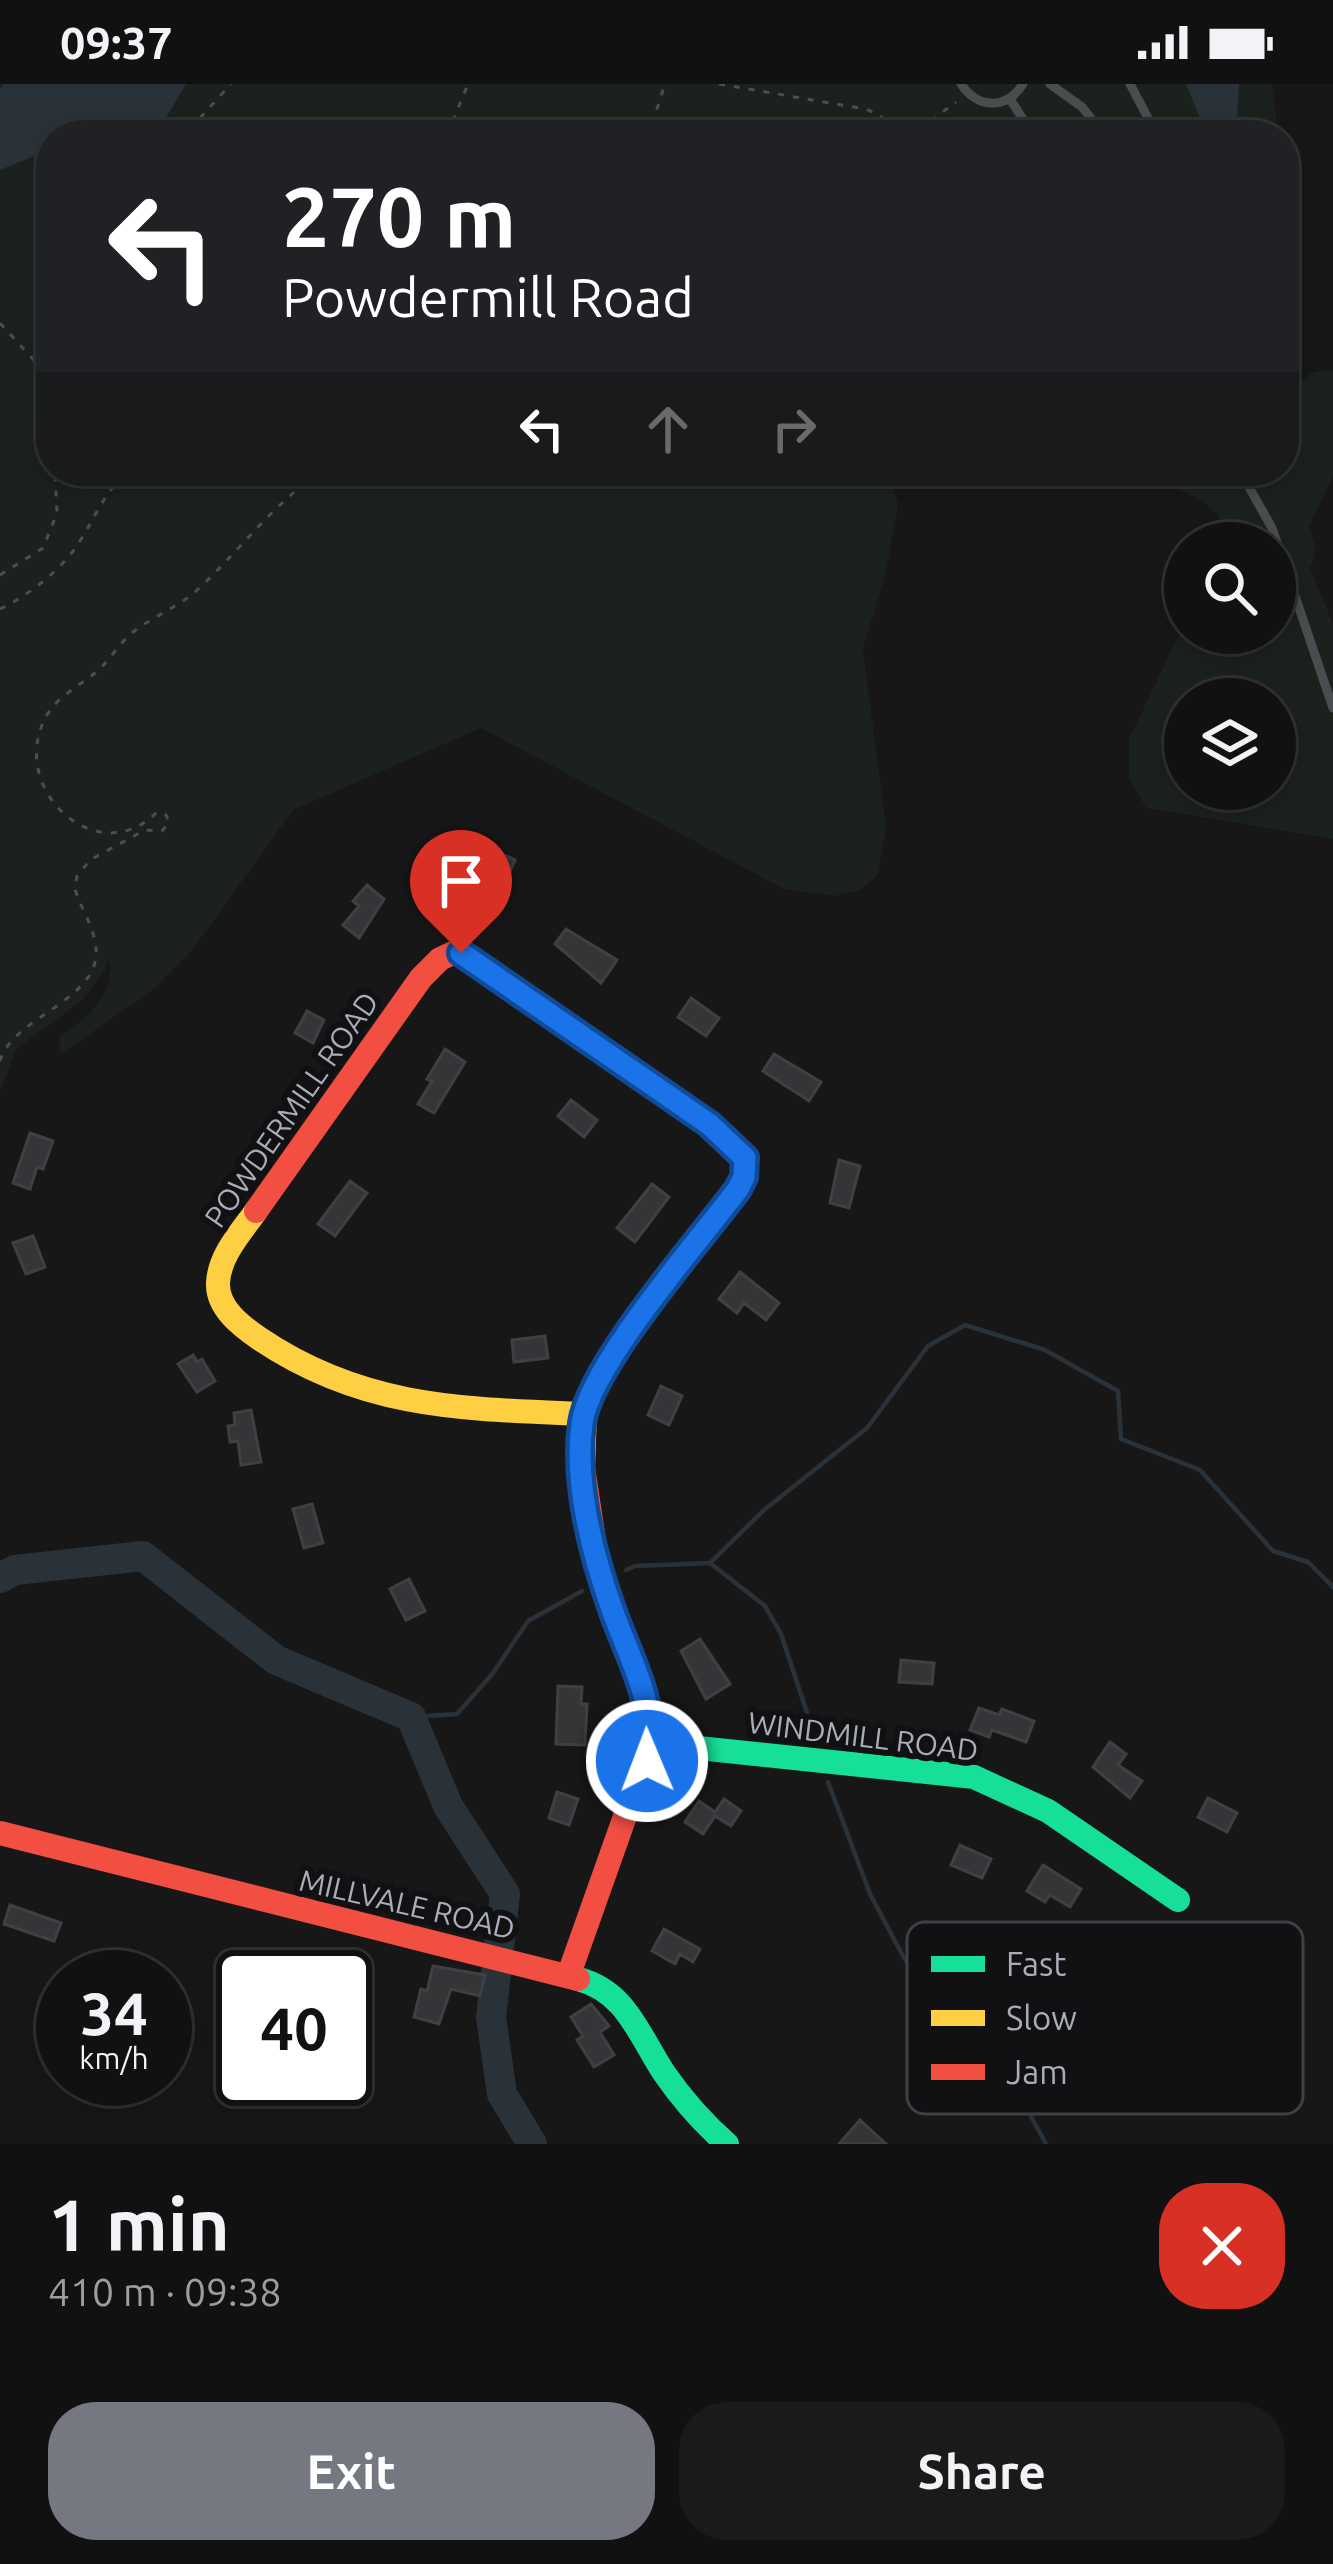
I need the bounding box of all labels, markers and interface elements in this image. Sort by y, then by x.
text: 09:37 [60,17,173,68]
icon: left [84,168,240,324]
text: 270 m [282,169,516,263]
text: Powdermill Road [282,267,694,327]
icon: left [509,396,575,462]
icon: ahead [635,396,701,462]
icon: right [761,396,827,462]
map controls [1164,522,1296,810]
button: search [1164,522,1296,654]
button: layers [1164,678,1296,810]
pin [410,830,512,953]
icon: arrive [428,848,494,914]
street label: POWDERMILL ROAD [197,985,385,1234]
position arrow [584,1698,710,1824]
street label: WINDMILL ROAD [746,1705,980,1767]
street label: MILLVALE ROAD [296,1863,518,1945]
legend [907,1922,1303,2114]
text: Fast [1006,1945,1066,1982]
speed limit sign: 40 [216,1950,372,2106]
text: 34 [80,1979,148,2046]
text: Slow [1006,1999,1077,2036]
text: km/h [79,2041,149,2075]
text: Jam [1006,2053,1068,2090]
button: close [1159,2183,1285,2309]
text: 1 min [48,2184,230,2265]
text: 410 m · 09:38 [48,2270,282,2313]
button: Exit [48,2402,655,2540]
button: Share [679,2402,1285,2540]

